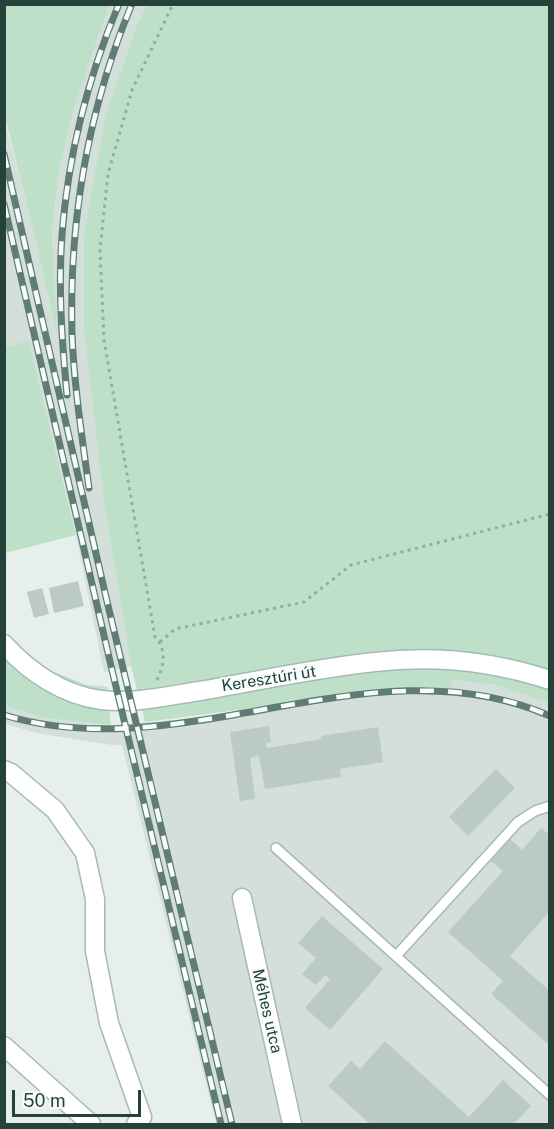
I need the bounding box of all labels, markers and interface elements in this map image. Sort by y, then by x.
street label: Keresztúri út [220,662,318,696]
street label: Méhes utca [248,967,286,1055]
scale bar [15,1078,144,1116]
text: 50 m [23,1090,66,1111]

